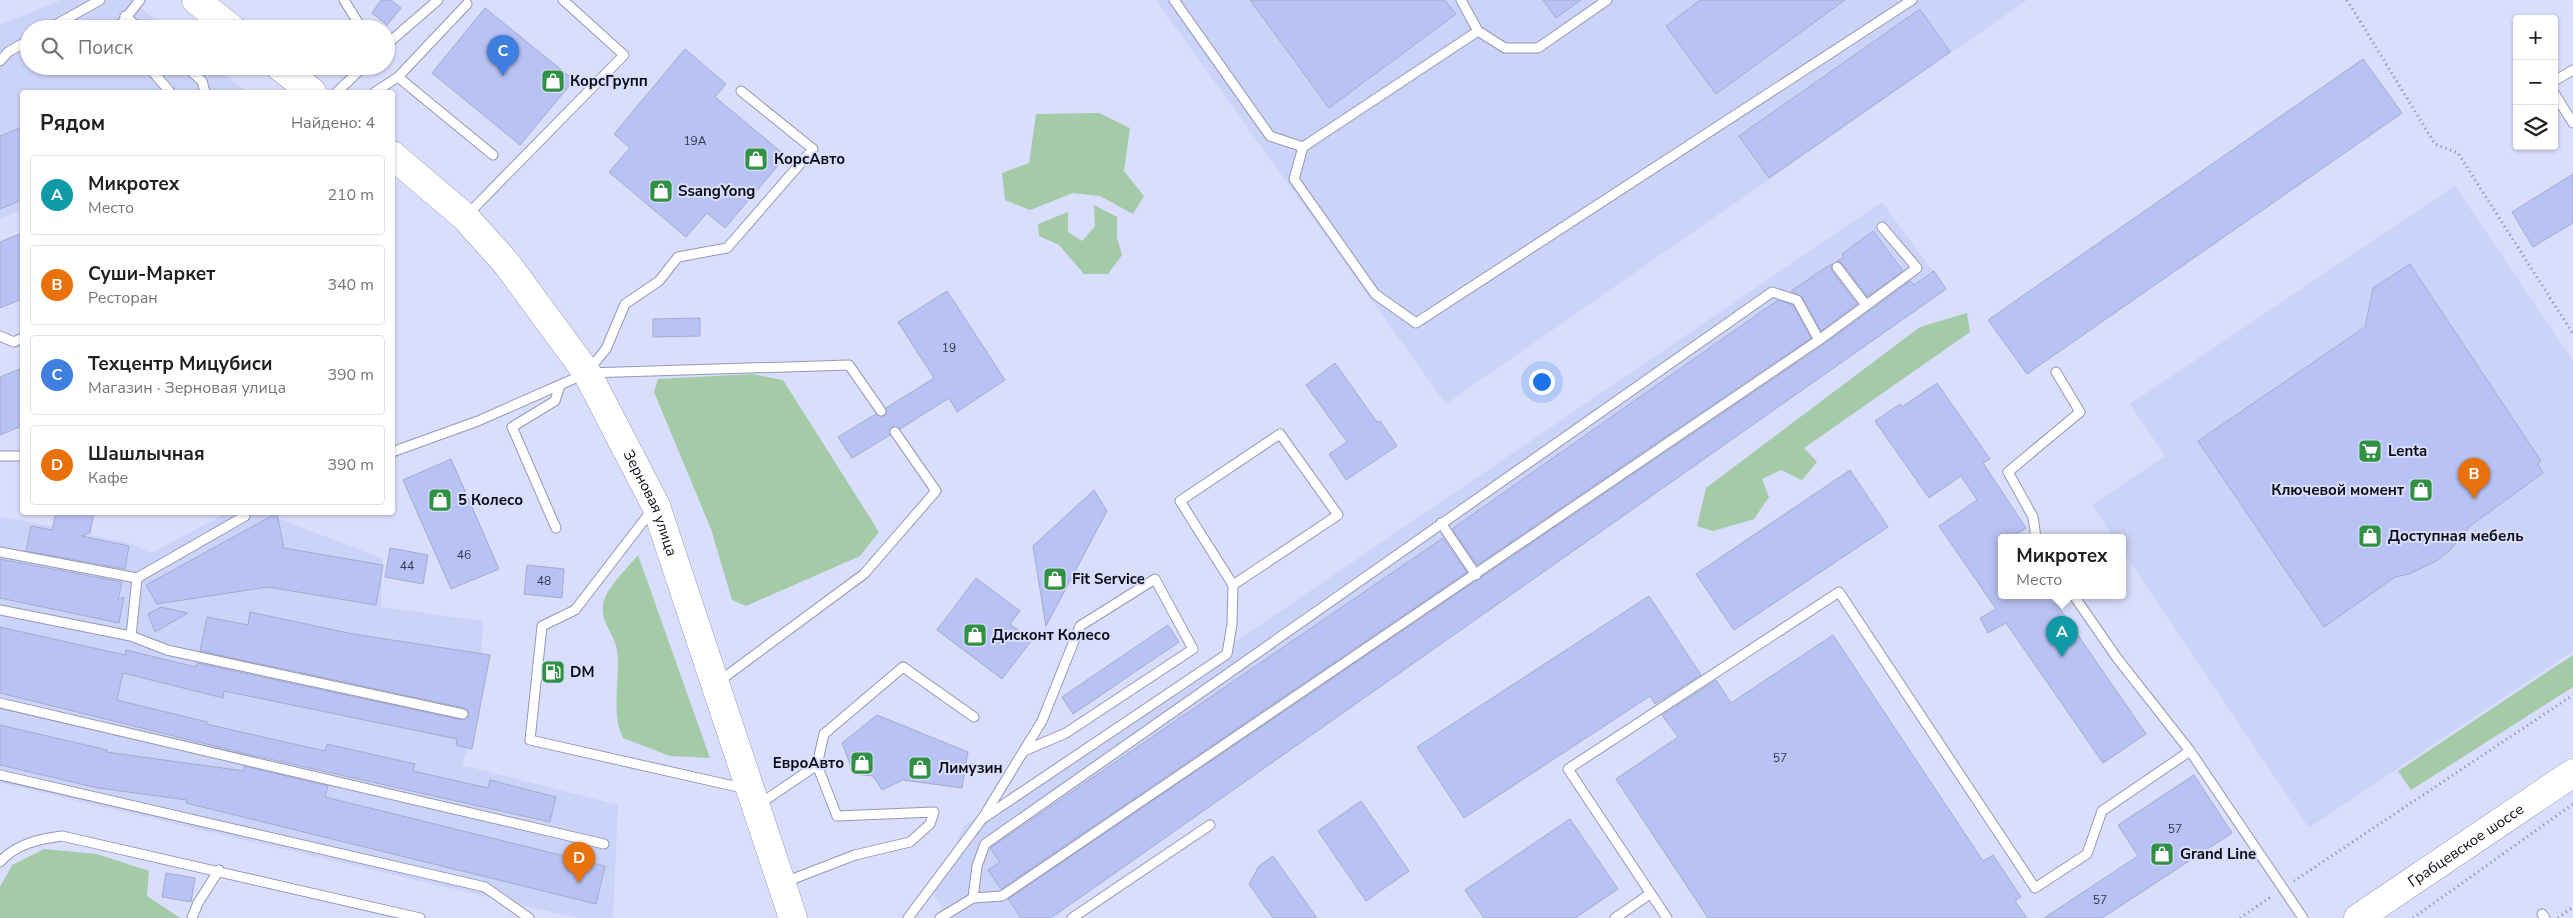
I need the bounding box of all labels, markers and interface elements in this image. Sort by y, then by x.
map controls [2513,15,2558,150]
button: + [2513,15,2558,60]
search box [20,20,395,75]
icon: search [38,34,66,62]
text: Поиск [78,35,133,61]
pin: C [487,35,519,76]
button: − [2513,60,2558,105]
shop icon: КорсГрупп [540,68,566,94]
place label: КорсГрупп [570,71,648,91]
button: layers [2513,105,2558,150]
text: Рядом [40,109,105,137]
text: Найдено: 4 [291,112,375,134]
house number: 19А [683,133,707,149]
shop icon: КорсАвто [743,146,769,172]
place label: КорсАвто [774,149,845,169]
text: Микротех [88,171,179,197]
shop icon: SsangYong [648,178,674,204]
place label: SsangYong [678,181,755,201]
text: A [51,184,63,206]
text: 210 m [327,184,374,206]
text: Место [88,197,134,219]
text: Суши-Маркет [88,261,215,287]
text: B [51,274,63,296]
text: 340 m [327,274,374,296]
text: Ресторан [88,287,158,309]
house number: 19 [942,340,956,356]
text: Техцентр Мицубиси [88,351,273,377]
text: C [52,364,62,386]
text: 390 m [327,364,374,386]
your location [1529,369,1555,395]
text: Магазин · Зерновая улица [88,377,286,399]
supermarket icon: Lenta [2357,438,2383,464]
text: Шашлычная [88,441,205,467]
place label: Lenta [2388,441,2427,461]
street label: Зерновая улица [619,446,682,559]
text: D [51,454,63,476]
text: 390 m [327,454,374,476]
pin: B [2458,458,2490,499]
text: Кафе [88,467,128,489]
shop icon: Ключевой момент [2408,477,2434,503]
place label: Ключевой момент [2271,480,2404,500]
shop icon: 5 Колесо [427,487,453,513]
place label: 5 Колесо [458,490,523,510]
shop icon: Доступная мебель [2357,523,2383,549]
place label: Доступная мебель [2388,526,2524,546]
popup [1998,534,2126,599]
text: Микротех [2016,543,2108,569]
house number: 46 [457,547,471,563]
house number: 44 [400,558,414,574]
shop icon: Fit Service [1042,566,1068,592]
place label: Fit Service [1072,569,1145,589]
text: Место [2016,569,2062,591]
house number: 48 [537,573,551,589]
pin: A [2046,616,2078,657]
shop icon: Дисконт Колесо [962,622,988,648]
place label: Дисконт Колесо [992,625,1110,645]
fuel station icon: DM [540,659,566,685]
place label: DM [570,662,594,682]
shop icon: ЕвроАвто [849,750,875,776]
house number: 57 [1773,750,1787,766]
place label: ЕвроАвто [773,753,844,773]
shop icon: Лимузин [907,755,933,781]
place label: Лимузин [938,758,1003,778]
street label: Грабцевское шоссе [2404,799,2528,892]
house number: 57 [2168,821,2182,837]
shop icon: Grand Line [2149,841,2175,867]
pin: D [563,842,595,883]
place label: Grand Line [2180,844,2256,864]
house number: 57 [2093,892,2107,908]

